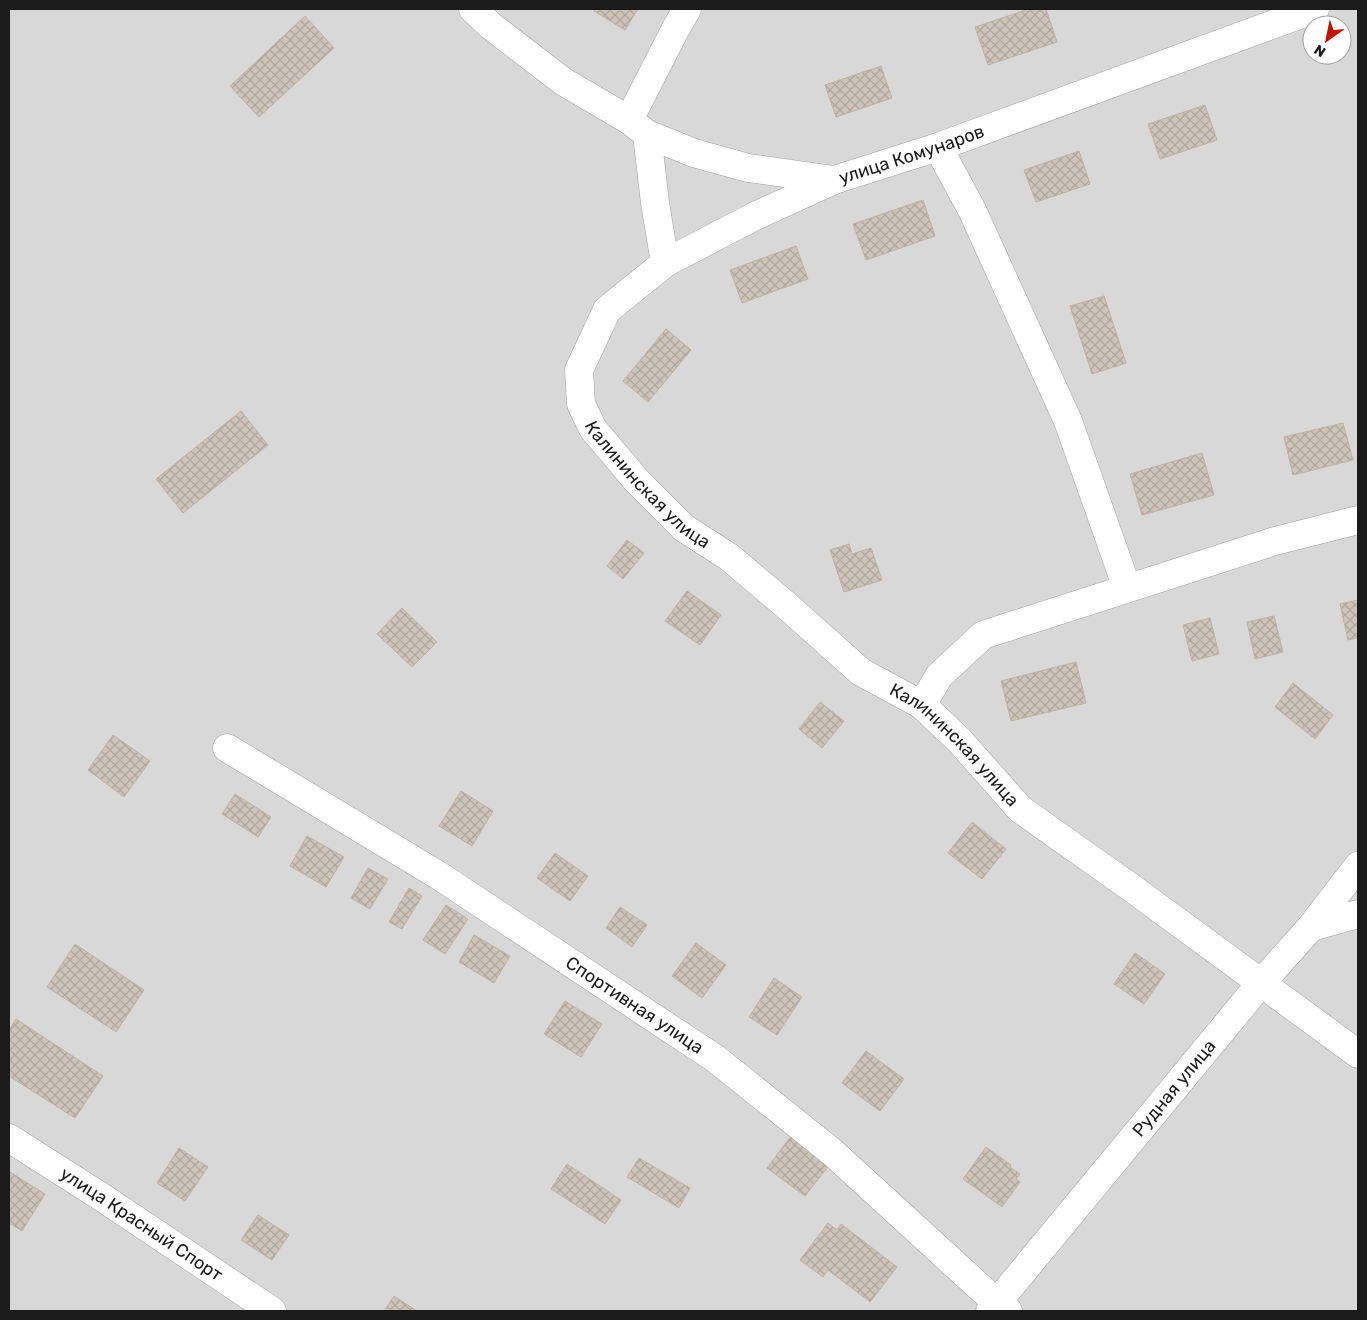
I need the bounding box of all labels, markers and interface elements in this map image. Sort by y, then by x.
north arrow [1302,15,1352,65]
text: N [1311,41,1329,60]
street label: улица Комунаров [836,120,987,189]
street label: Калининская улица [580,417,714,553]
street label: Калининская улица [886,679,1024,811]
street label: Спортивная улица [561,952,708,1059]
street label: Рудная улица [1128,1035,1221,1141]
street label: улица Красный Спорт [56,1162,227,1286]

